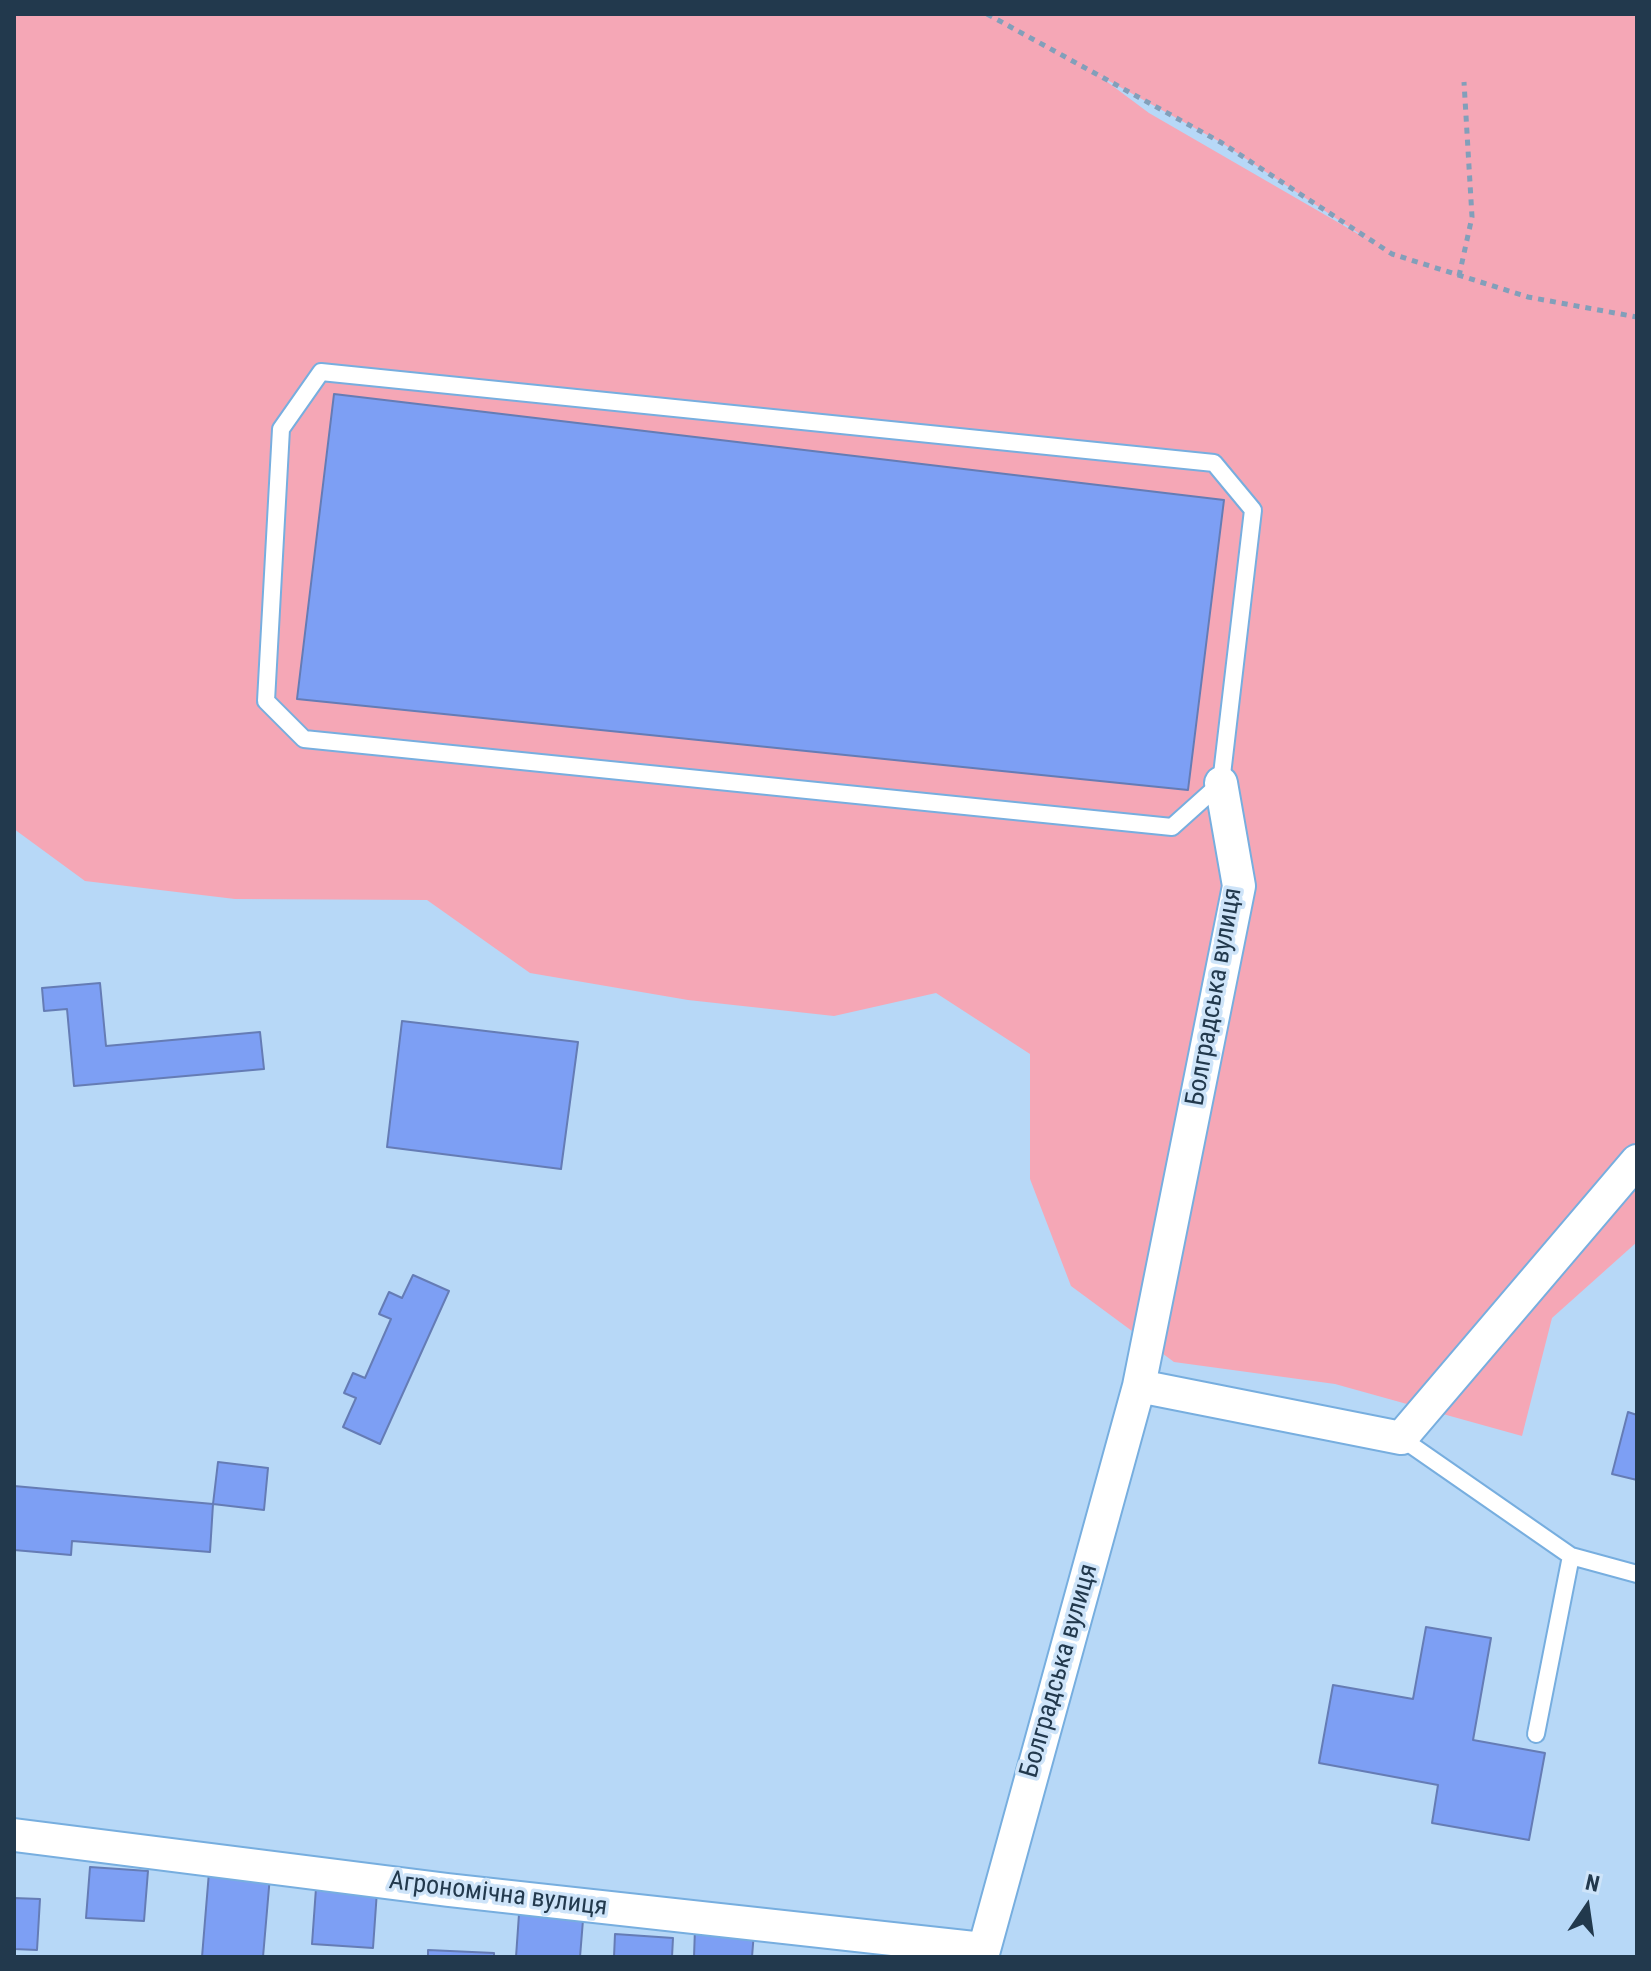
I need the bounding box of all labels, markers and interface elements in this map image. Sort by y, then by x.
street label: Болградська вулиця [1180,886,1250,1108]
street label: Болградська вулиця [1015,1561,1105,1781]
street label: Агрономічна вулиця [387,1866,609,1924]
north arrow [1547,1867,1627,1947]
text: N [1583,1869,1602,1897]

